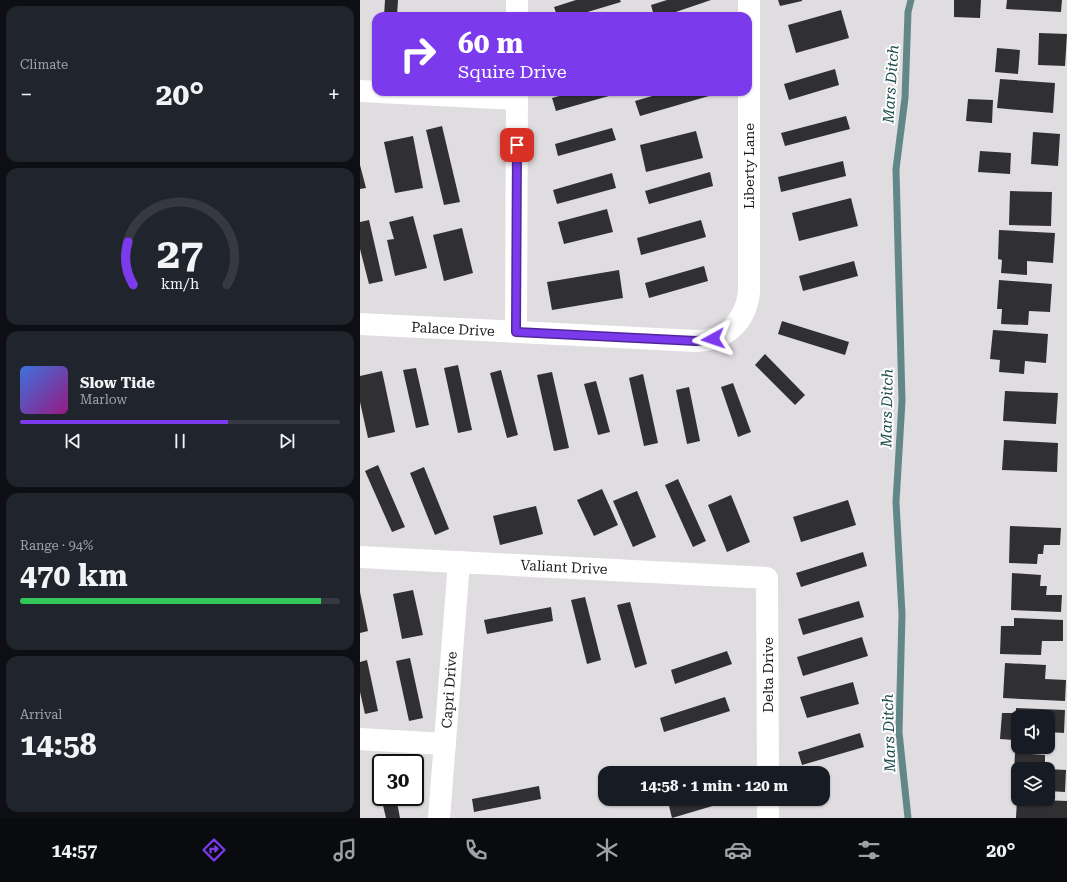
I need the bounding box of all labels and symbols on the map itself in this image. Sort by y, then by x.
water label: Mars Ditch [879,44,903,125]
street label: Liberty Lane [741,123,757,209]
pin [500,128,534,162]
position arrow [692,318,734,360]
street label: Palace Drive [411,319,495,339]
water label: Mars Ditch [877,369,897,448]
street label: Valiant Drive [520,557,608,577]
street label: Delta Drive [760,637,776,713]
street label: Capri Drive [438,651,460,729]
water label: Mars Ditch [879,693,899,774]
speed limit sign: 30 [372,754,424,806]

